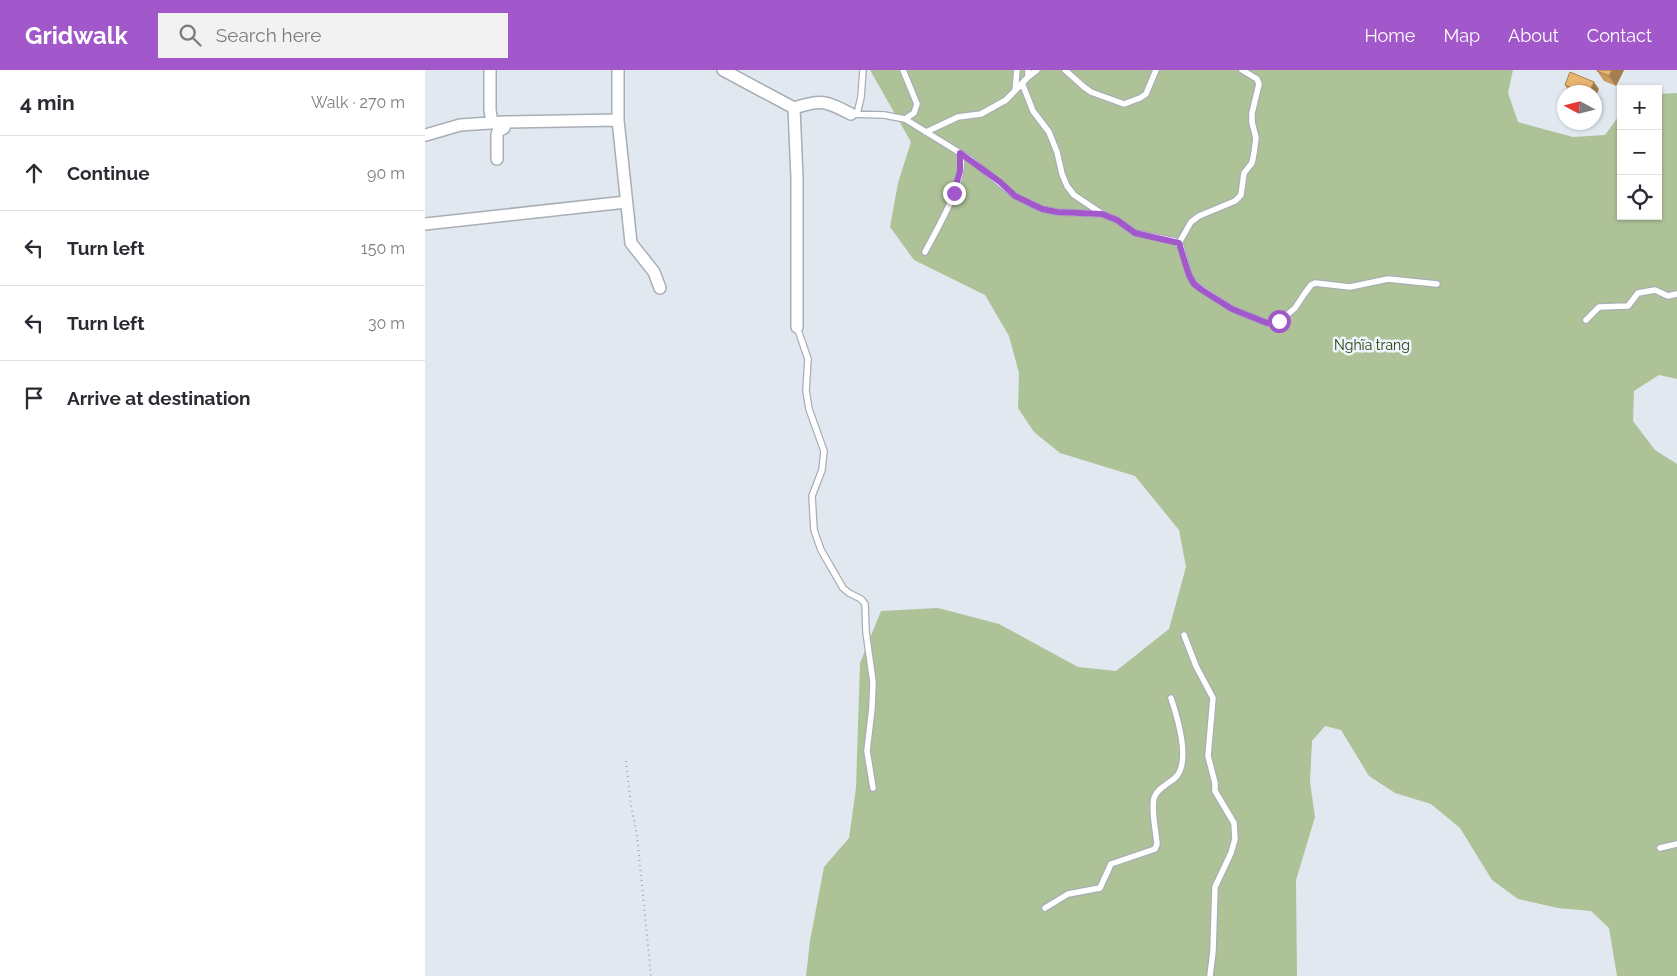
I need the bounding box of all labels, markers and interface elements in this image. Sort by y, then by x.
search box [158,13,508,58]
text: Gridwalk [25,21,128,50]
icon: search [176,21,204,49]
text: Search here [216,24,321,46]
text: Home [1364,25,1415,46]
text: Map [1443,25,1480,46]
text: About [1508,25,1559,46]
text: Contact [1587,25,1652,46]
north arrow [1557,85,1602,130]
map controls [1617,85,1662,220]
button: + [1617,85,1662,130]
text: 4 min [20,90,75,115]
text: Walk · 270 m [311,93,405,112]
button: − [1617,130,1662,175]
icon: ahead [20,159,48,187]
text: Continue [67,162,150,184]
text: 90 m [367,164,405,183]
button: locate [1617,175,1662,220]
route end [943,182,966,205]
icon: left [20,234,48,262]
text: Turn left [67,237,144,259]
text: 150 m [361,239,405,258]
icon: left [20,309,48,337]
route start [1268,310,1291,333]
text: Turn left [67,312,144,334]
text: 30 m [368,314,405,333]
park label: Nghĩa trang [1334,337,1410,353]
icon: arrive [20,384,48,412]
text: Arrive at destination [67,387,251,409]

